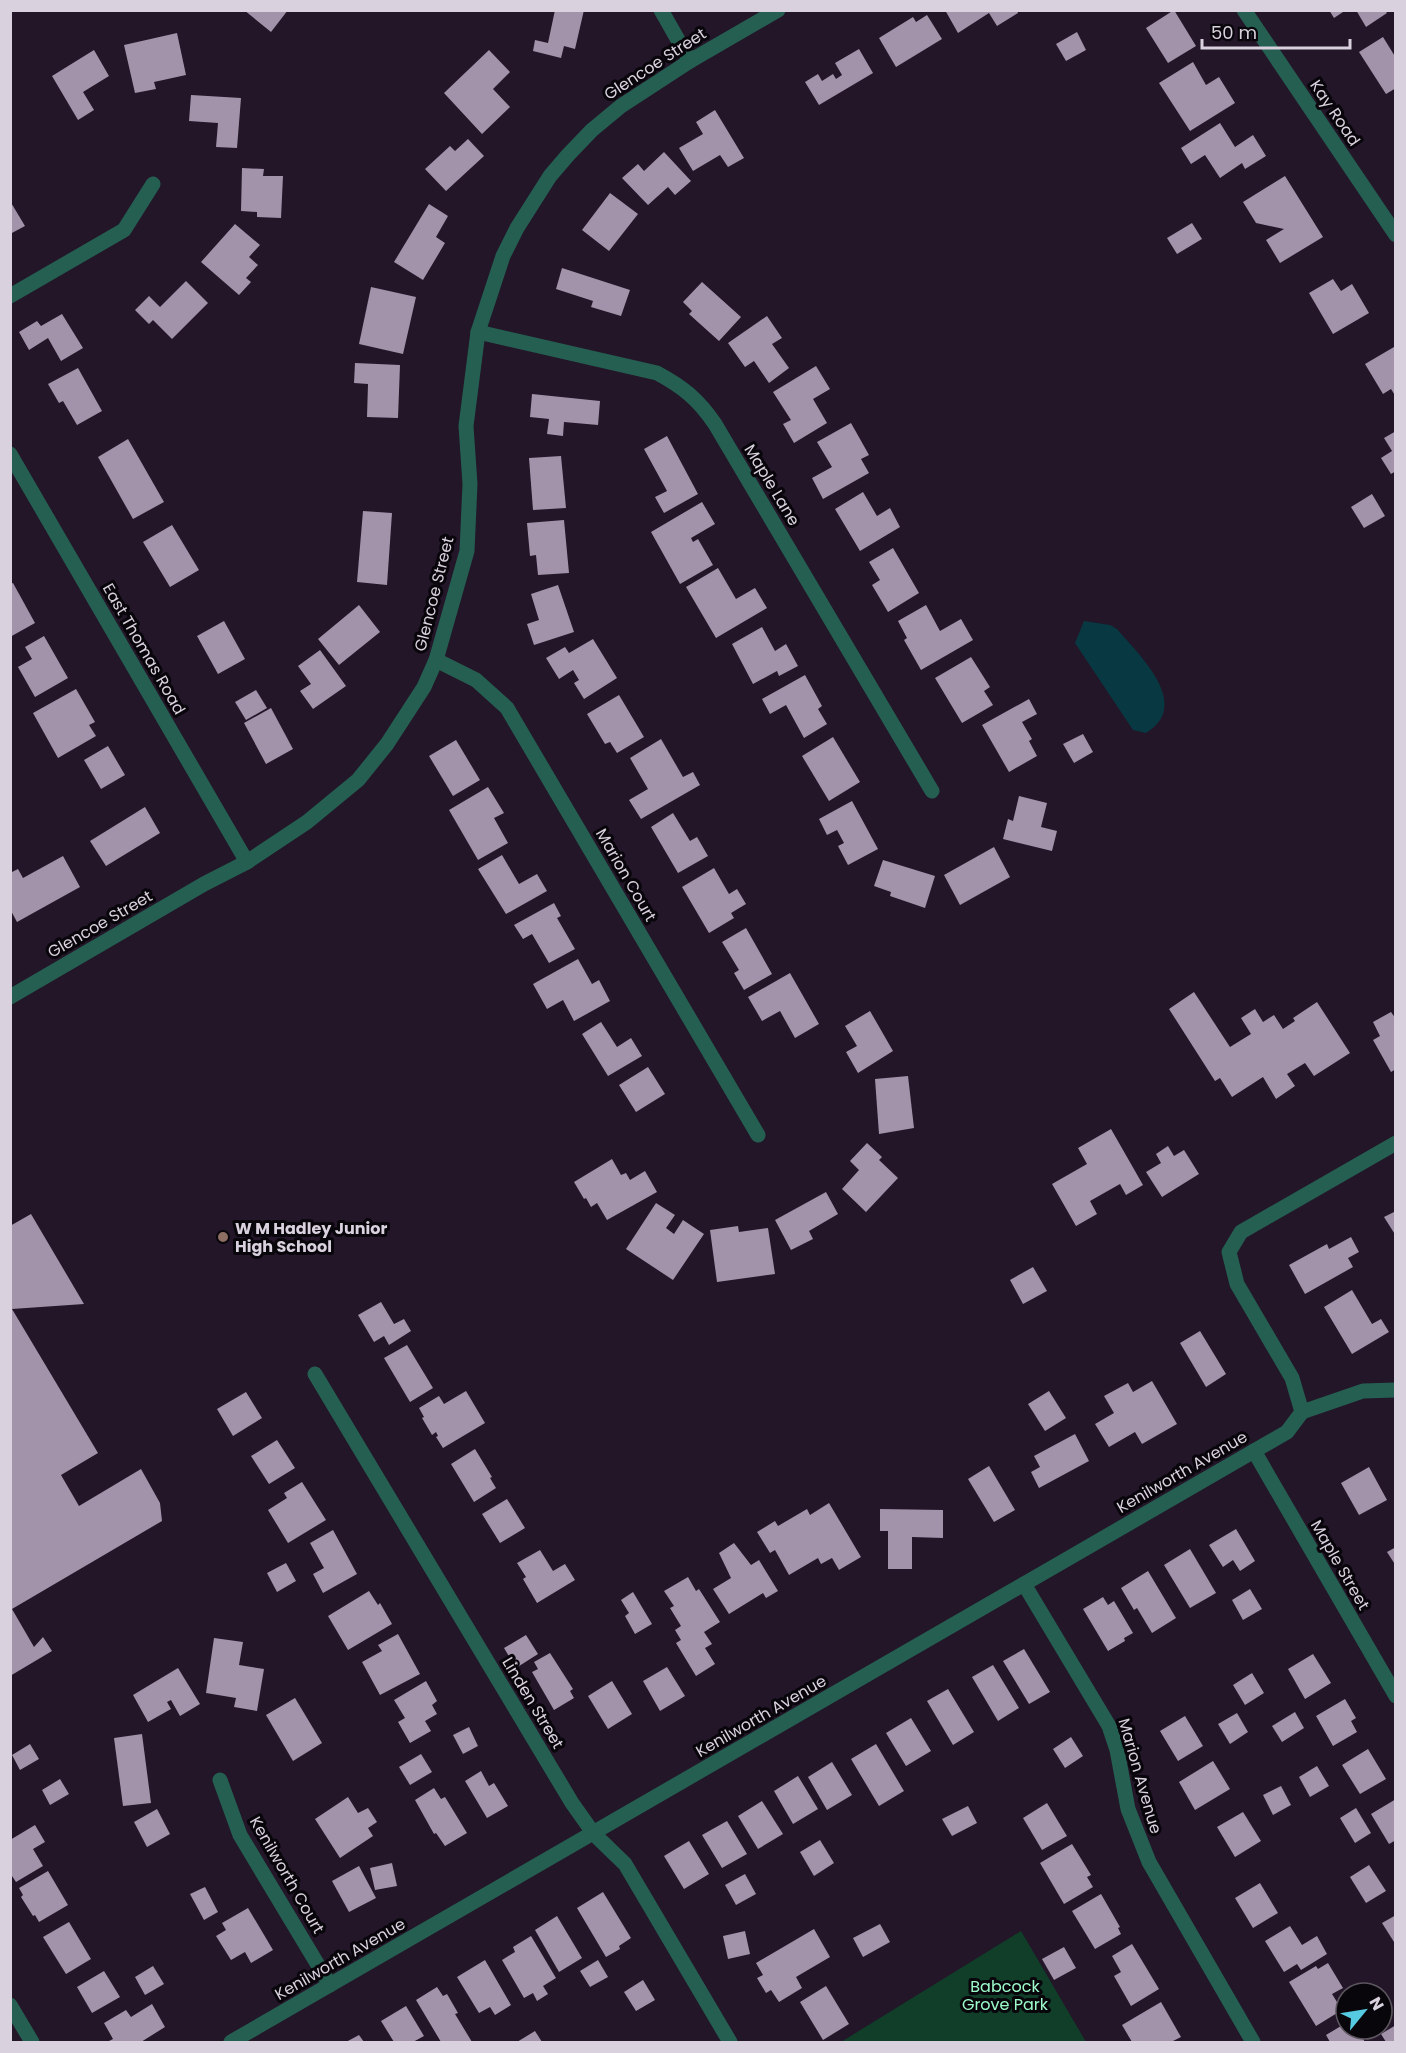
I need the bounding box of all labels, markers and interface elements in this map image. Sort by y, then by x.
scale bar [1202,12,1350,50]
text: 50 m [1211,20,1257,45]
street label: Glencoe Street [599,22,711,106]
street label: Kay Road [1304,75,1366,151]
street label: Maple Lane [739,440,805,530]
street label: Glencoe Street [409,534,459,654]
street label: East Thomas Road [97,579,191,719]
street label: Marion Court [590,824,662,926]
street label: Glencoe Street [43,885,157,963]
place label: W M Hadley Junior High School [235,1217,388,1258]
marker: W M Hadley Junior High School [216,1230,230,1244]
street label: Kenilworth Avenue [1112,1425,1252,1519]
street label: Maple Street [1305,1516,1375,1614]
street label: Linden Street [497,1653,570,1753]
street label: Kenilworth Avenue [691,1669,831,1763]
street label: Marion Avenue [1112,1715,1168,1837]
street label: Kenilworth Court [244,1812,330,1938]
street label: Kenilworth Avenue [270,1912,410,2006]
park label: Babcock Grove Park [962,1975,1049,2016]
north arrow [1334,1981,1394,2041]
text: N [1364,1993,1390,2015]

